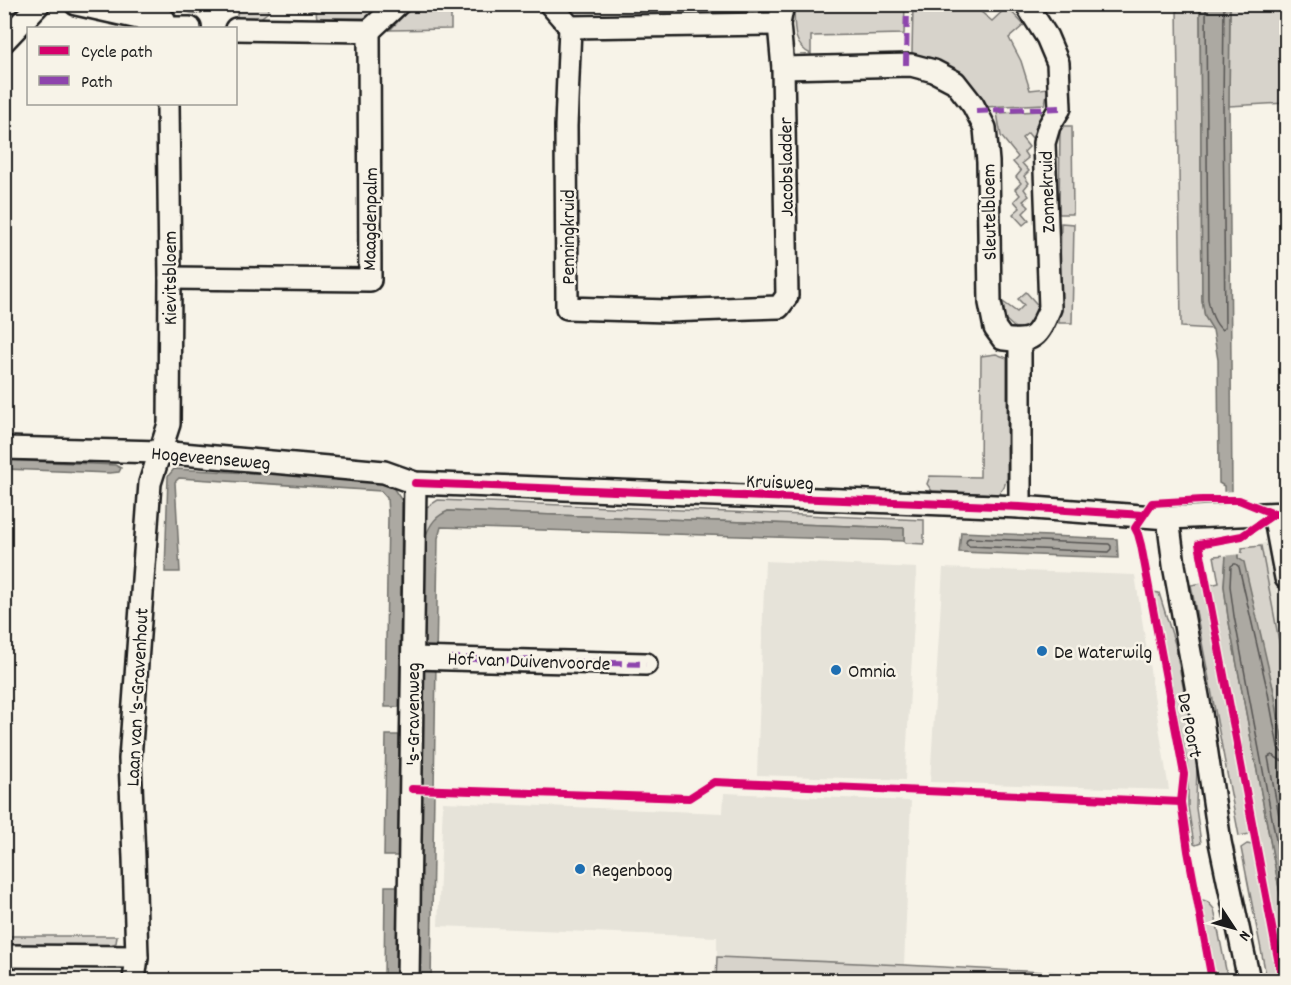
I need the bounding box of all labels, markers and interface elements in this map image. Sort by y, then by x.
legend [27,27,237,105]
text: Cycle path [81,41,152,66]
text: Path [81,71,113,96]
street label: Jacobsladder [773,116,803,217]
street label: Zonnekruid [1034,150,1064,233]
street label: Sleutelbloem [976,163,1006,261]
street label: Maagdenpalm [357,167,387,271]
street label: Penningkruid [556,189,584,285]
street label: Kievitsbloem [158,231,186,325]
street label: Hogeveenseweg [150,441,272,479]
street label: Kruisweg [746,469,814,499]
street label: Laan van 's-Gravenhout [120,607,158,787]
place label: De Waterwilg [1054,640,1152,668]
marker: De Waterwilg [1035,644,1049,658]
street label: Hof van Duivenvoorde [447,646,611,680]
place label: Omnia [848,659,896,687]
street label: 's-Gravenweg [401,663,429,765]
marker: Omnia [829,663,843,677]
street label: De Poort [1168,691,1208,760]
place label: Regenboog [592,858,673,886]
marker: Regenboog [573,862,587,876]
north arrow [1204,898,1264,958]
text: N [1232,925,1256,945]

